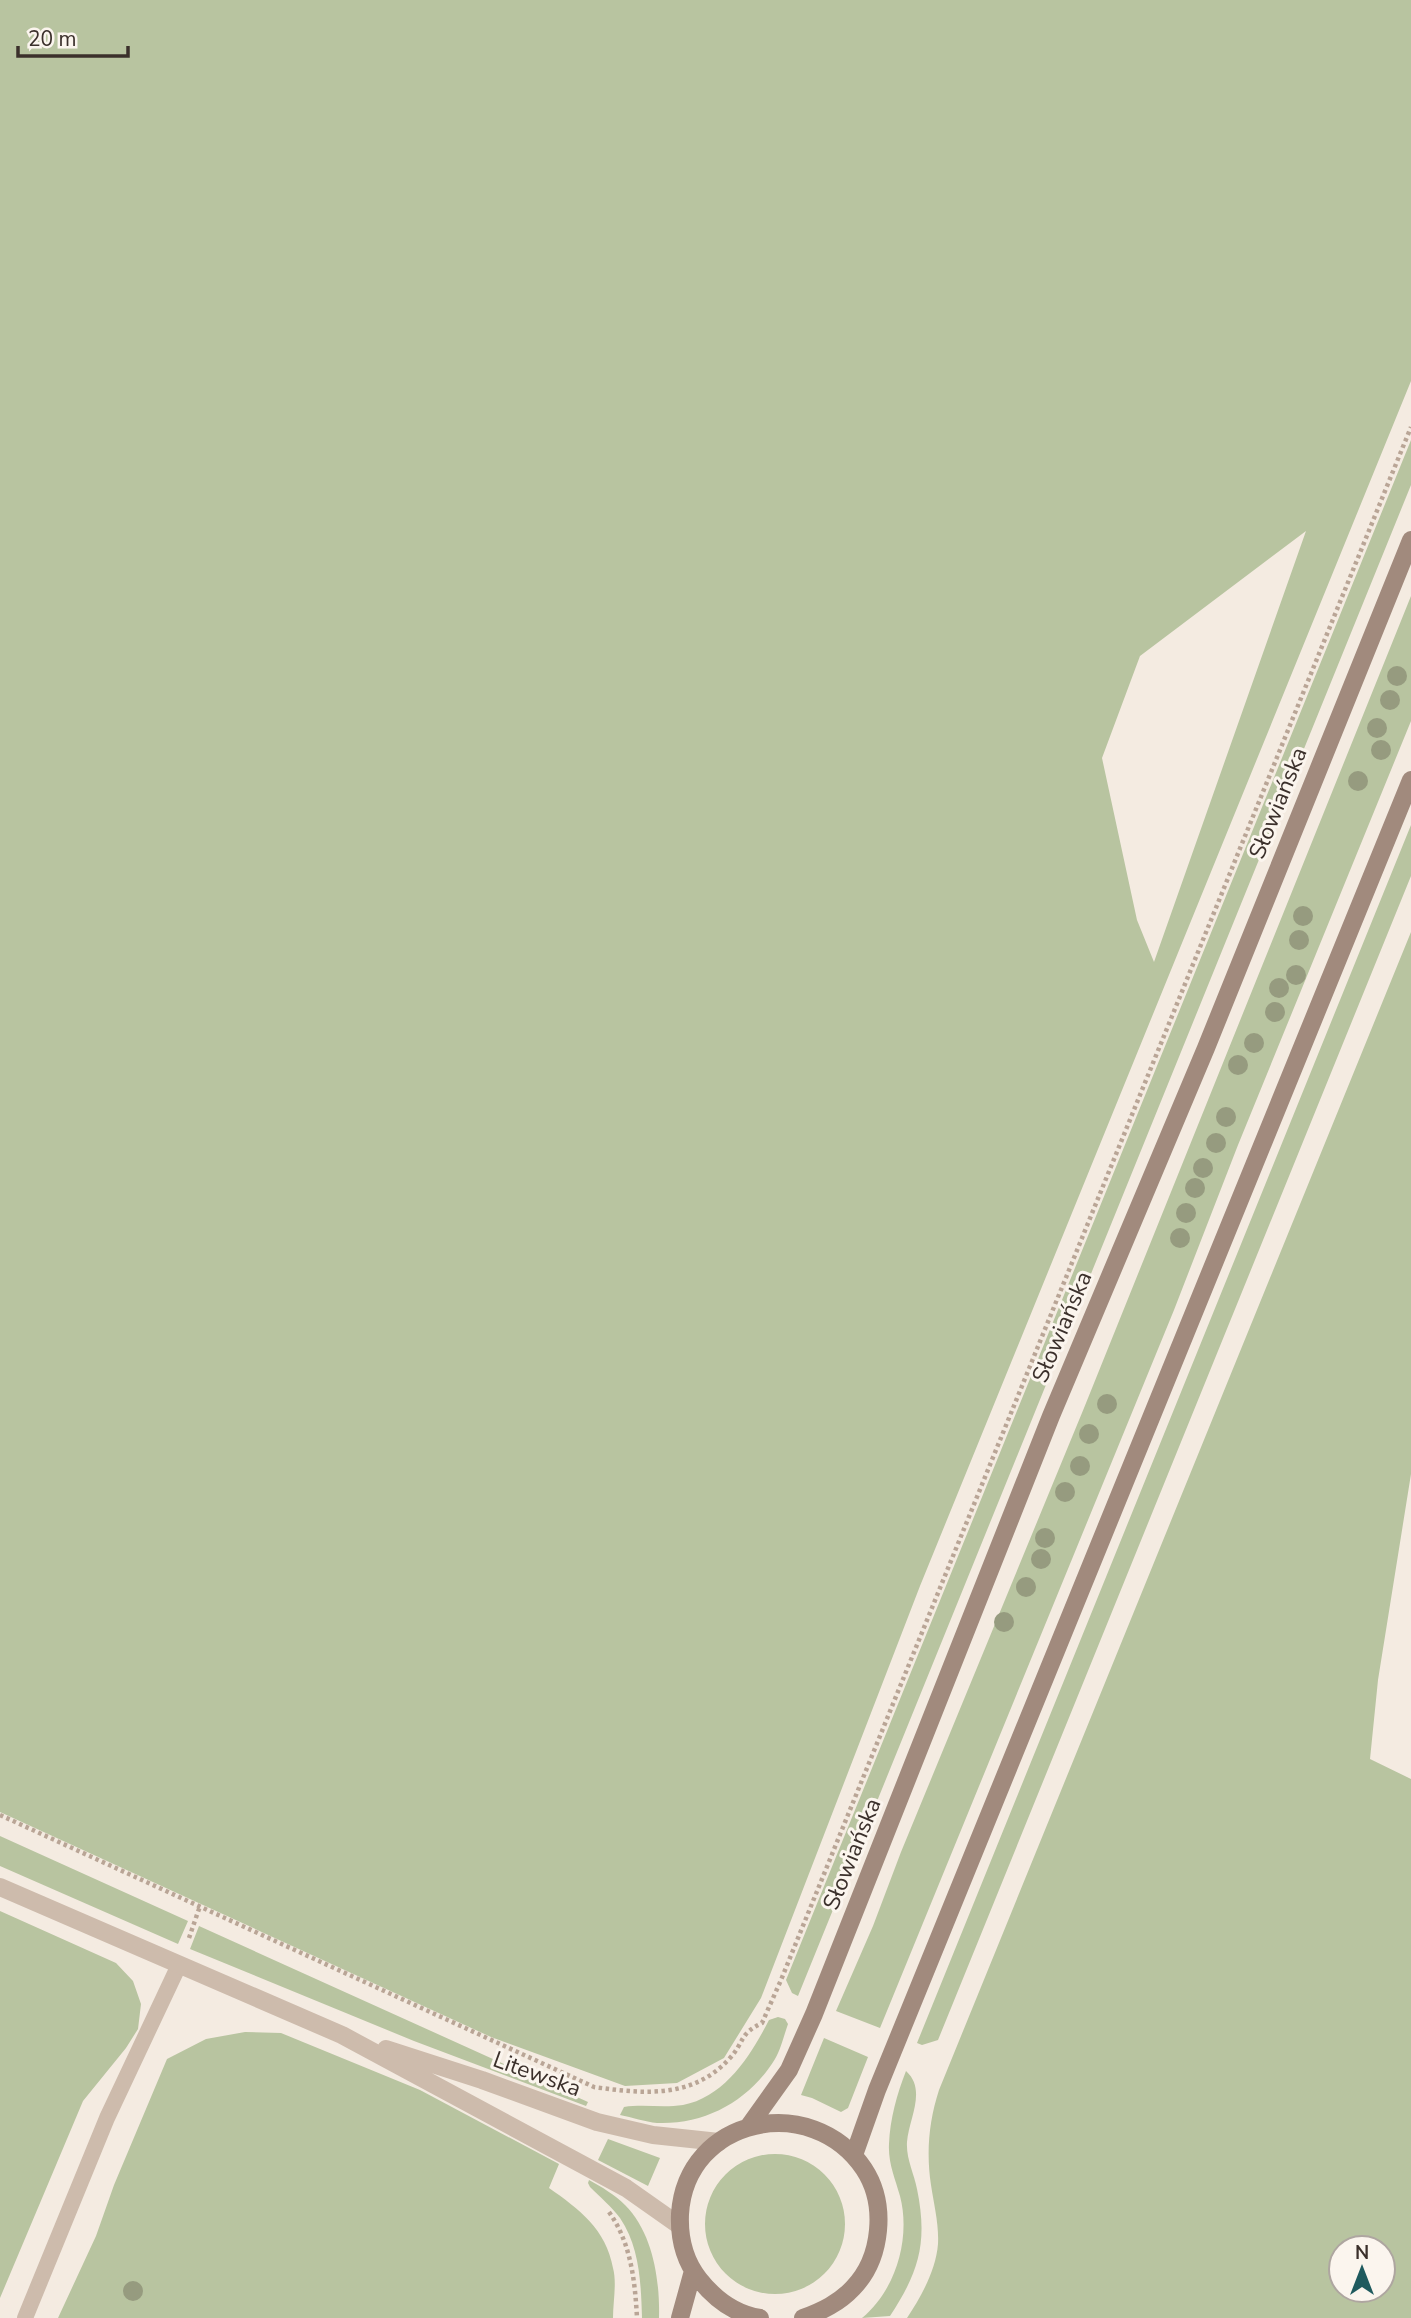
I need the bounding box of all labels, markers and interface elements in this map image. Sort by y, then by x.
scale bar [18,14,128,58]
text: 20 m [28,25,77,53]
street label: Słowiańska [1242,742,1314,864]
street label: Słowiańska [1025,1267,1099,1387]
street label: Słowiańska [816,1793,888,1915]
street label: Litewska [489,2044,585,2104]
north arrow [1327,2234,1397,2304]
text: N [1355,2240,1369,2266]

